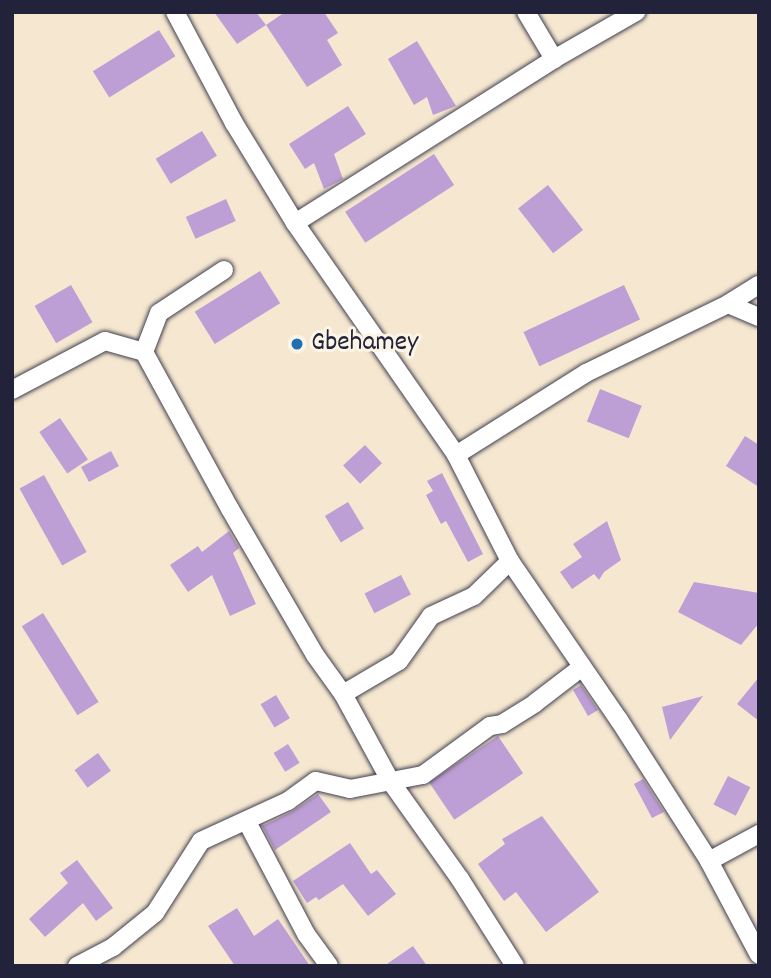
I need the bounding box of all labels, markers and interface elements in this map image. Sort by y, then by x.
place label: Gbehamey [311,327,418,361]
marker: Gbehamey [289,336,305,352]

